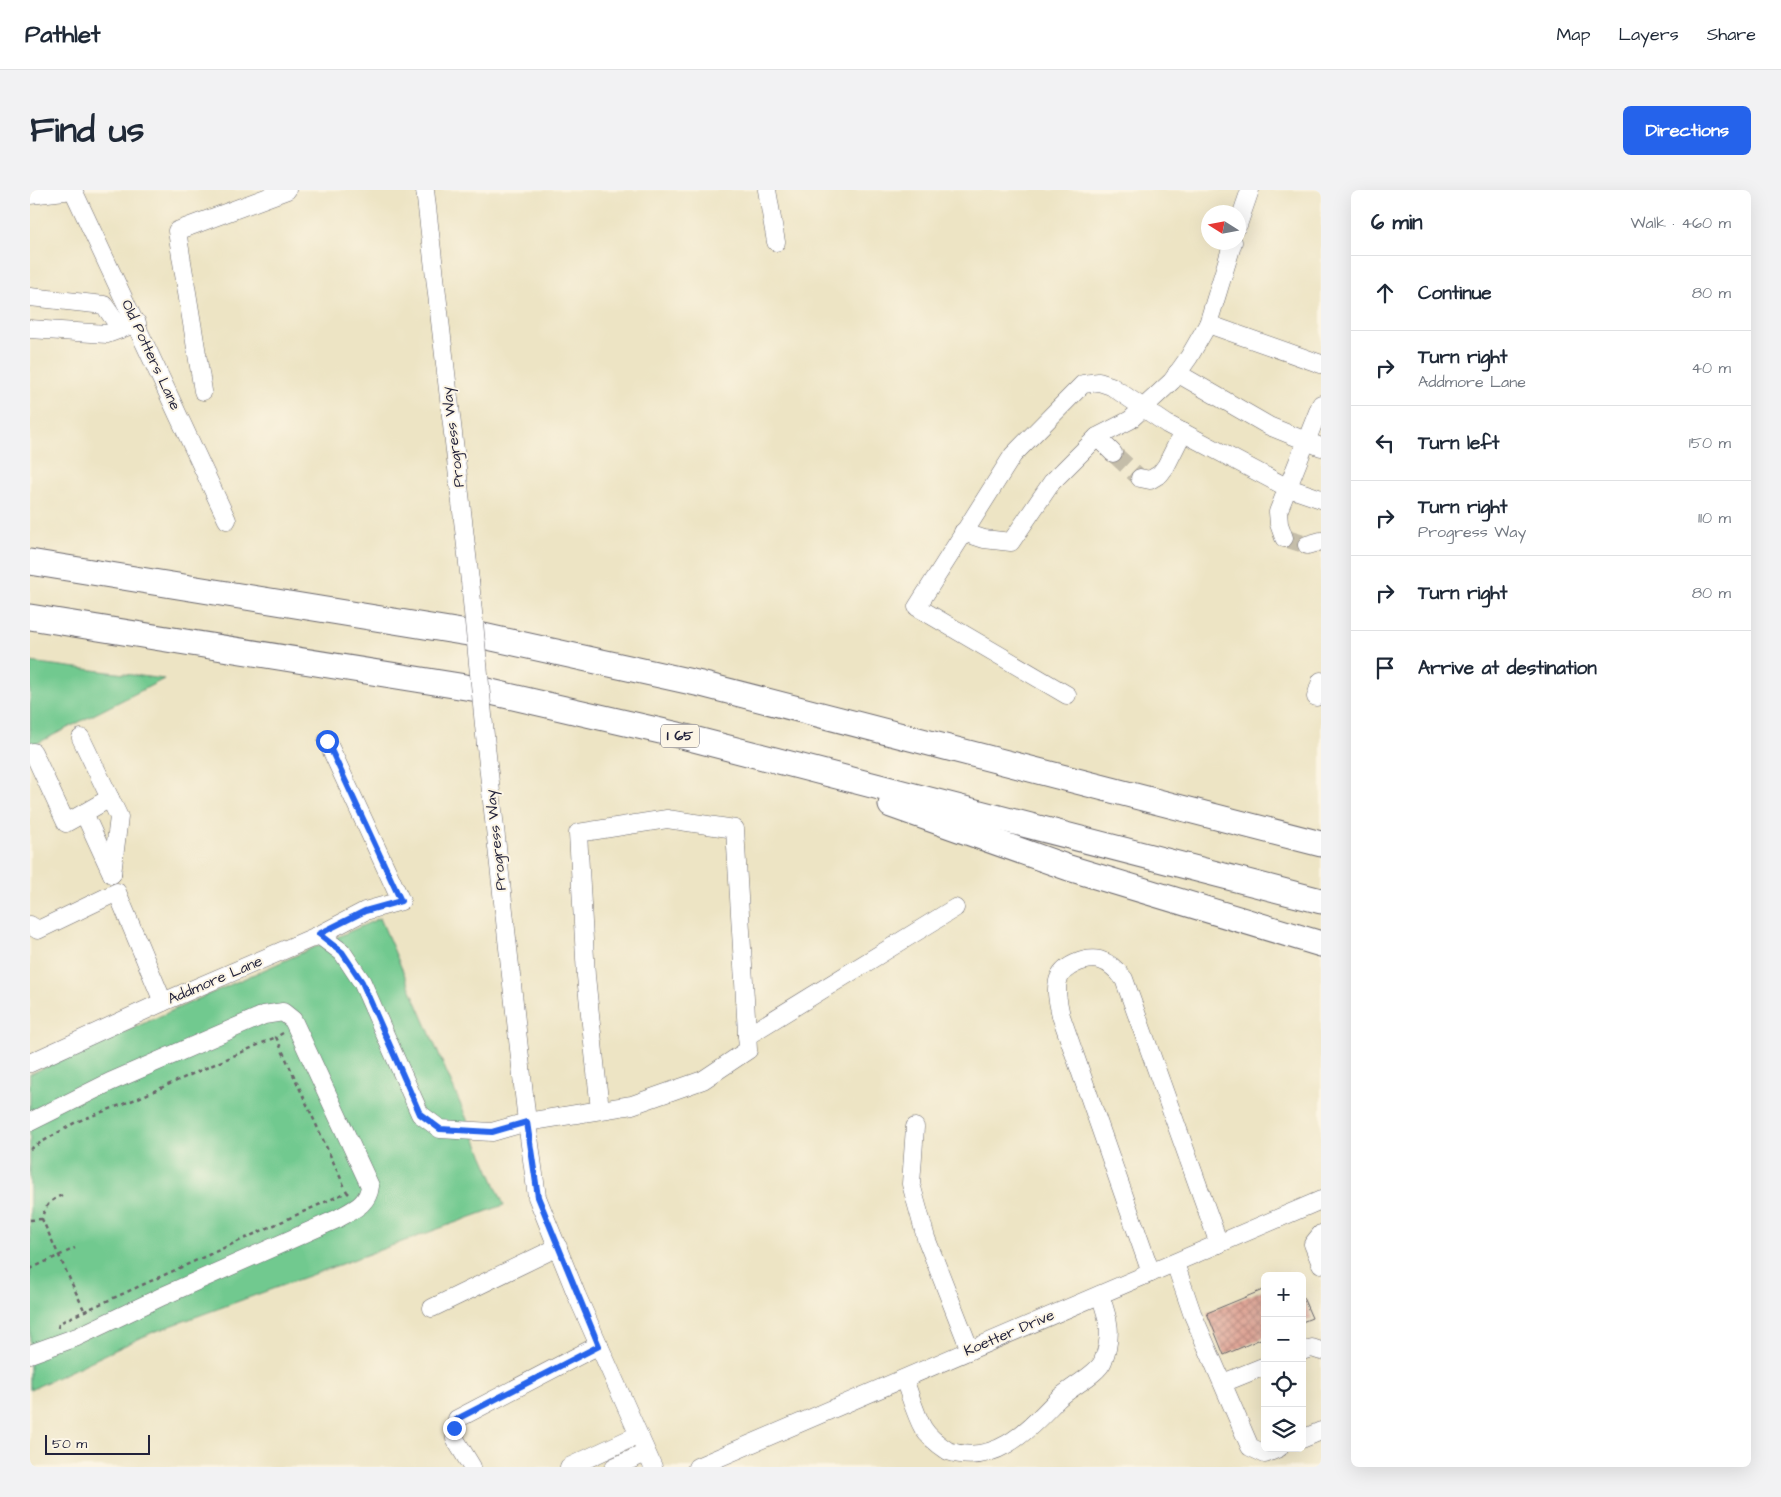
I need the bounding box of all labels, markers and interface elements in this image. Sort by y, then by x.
text: Pathlet [25,18,101,52]
text: Map [1556,22,1590,47]
text: Layers [1618,22,1679,47]
text: Share [1707,22,1756,47]
text: Find us [30,106,144,155]
button: Directions [1623,106,1751,155]
north arrow [1201,205,1246,250]
text: 6 min [1371,208,1423,237]
text: Walk · 460 m [1631,212,1731,234]
icon: ahead [1371,279,1399,307]
text: Continue [1418,280,1492,307]
text: 80 m [1692,282,1731,304]
street label: Old Potters Lane [116,296,186,414]
text: Turn right [1418,344,1507,371]
icon: right [1371,354,1399,382]
text: 40 m [1691,357,1731,379]
text: Addmore Lane [1418,371,1526,393]
street label: Progress Way [436,385,471,489]
icon: left [1371,429,1399,457]
text: Turn left [1418,430,1499,457]
text: 150 m [1689,432,1731,454]
text: Turn right [1418,494,1507,521]
icon: right [1371,504,1399,532]
text: 110 m [1698,507,1731,529]
text: Progress Way [1418,521,1526,543]
icon: right [1371,579,1399,607]
text: Turn right [1418,580,1507,607]
text: 80 m [1692,582,1731,604]
icon: arrive [1371,654,1399,682]
text: Arrive at destination [1418,655,1597,682]
road number: I 65 [661,724,699,748]
route start [316,730,339,753]
street label: Progress Way [480,788,513,892]
street label: Addmore Lane [164,951,266,1009]
map controls [1261,1272,1306,1452]
button: + [1261,1272,1306,1317]
street label: Koetter Drive [961,1305,1057,1361]
button: − [1261,1317,1306,1362]
button: locate [1261,1362,1306,1407]
button: layers [1261,1407,1306,1452]
route end [443,1417,466,1440]
scale bar [45,1432,150,1455]
text: 50 m [52,1434,87,1454]

